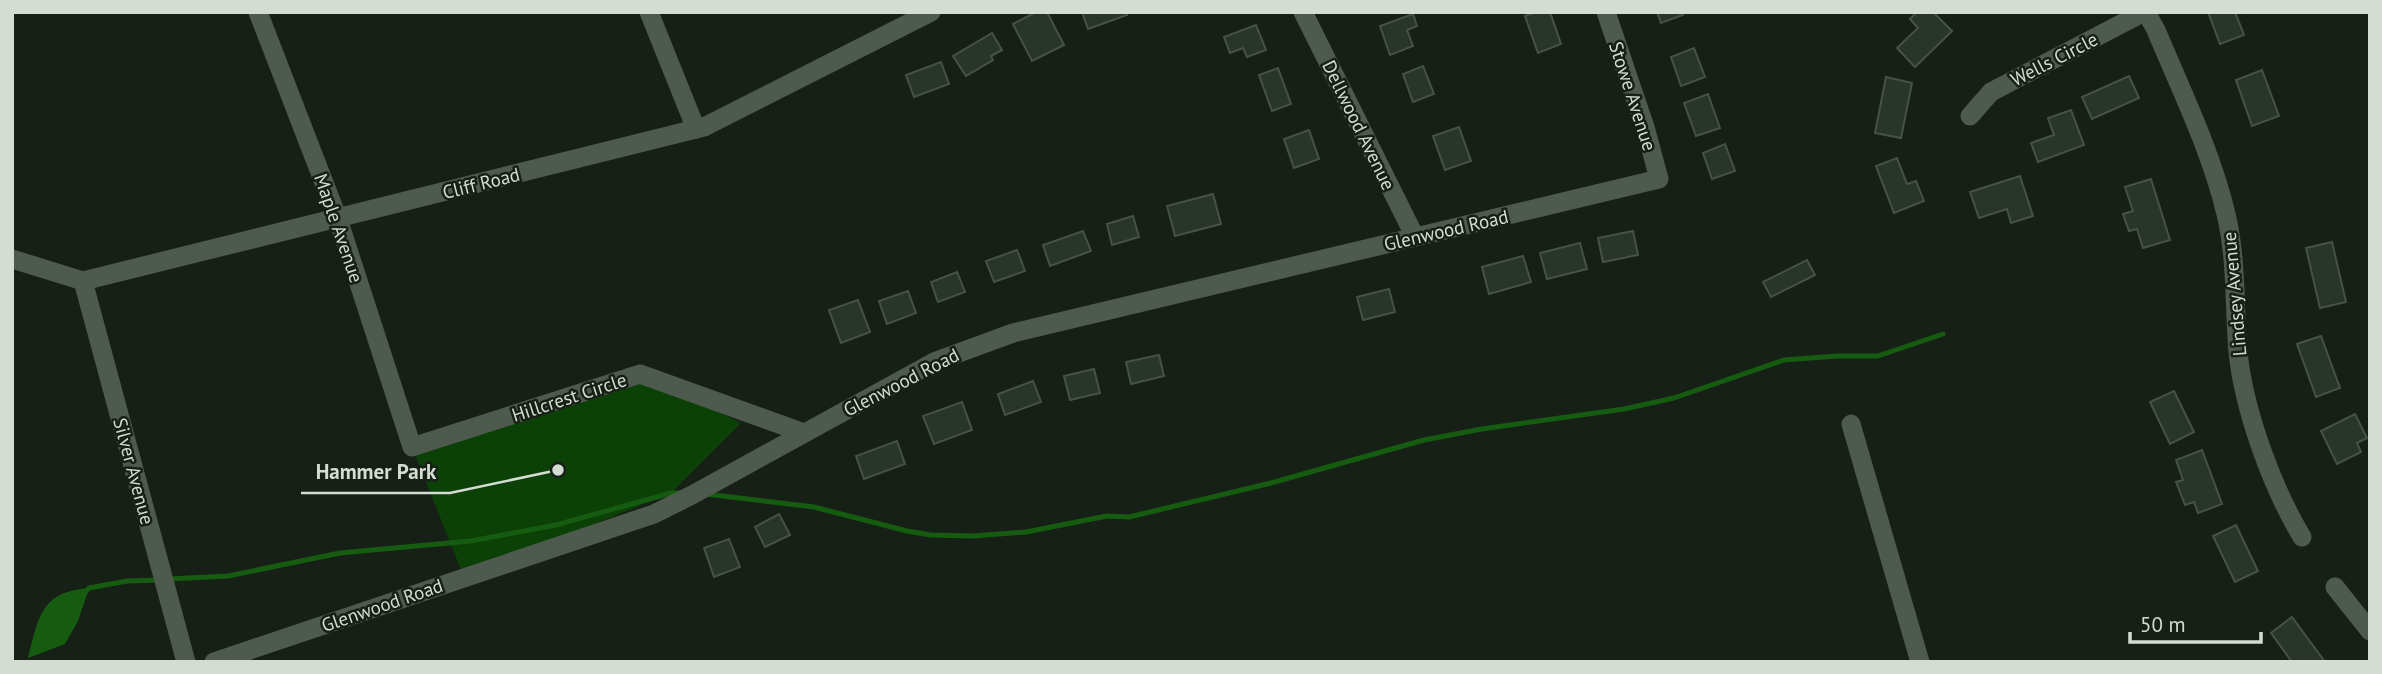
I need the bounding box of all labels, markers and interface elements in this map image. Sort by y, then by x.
street label: Wells Circle [2006,27,2102,91]
street label: Stowe Avenue [1604,38,1662,154]
street label: Dellwood Avenue [1317,56,1401,194]
street label: Cliff Road [440,162,522,204]
street label: Maple Avenue [309,170,369,286]
street label: Glenwood Road [1381,204,1511,256]
street label: Lindsey Avenue [2217,231,2251,357]
street label: Glenwood Road [839,343,963,421]
street label: Hillcrest Circle [509,367,629,427]
street label: Silver Avenue [108,415,160,527]
callout: Hammer Park [301,451,450,493]
text: Hammer Park [316,458,437,485]
street label: Glenwood Road [318,573,446,637]
scale bar [2130,600,2261,644]
text: 50 m [2140,611,2186,638]

